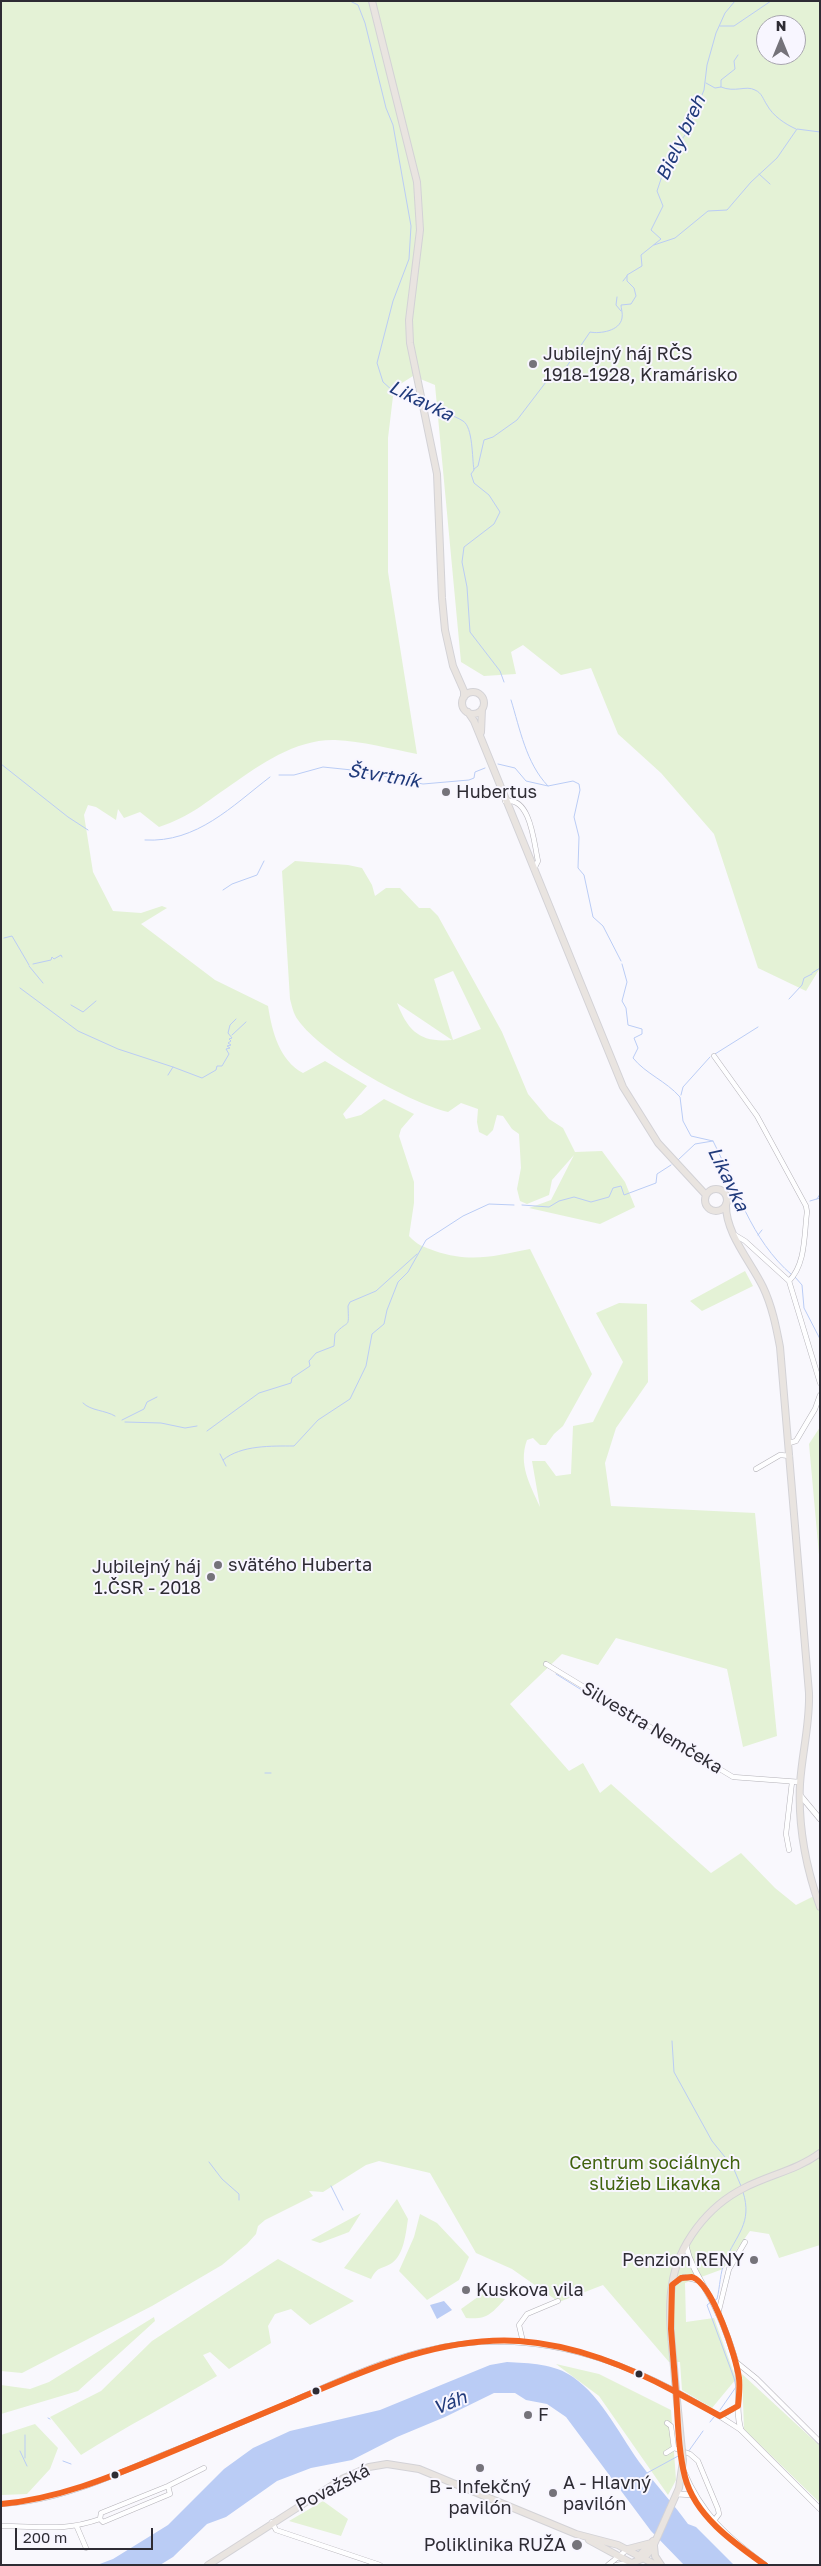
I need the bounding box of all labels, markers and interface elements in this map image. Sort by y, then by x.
north arrow [756,15,806,65]
text: N [776,17,786,34]
water label: Biely breh [651,92,711,184]
place label: Jubilejný háj RČS 1918-1928, Kramárisko [543,343,738,386]
marker: Jubilejný háj RČS 1918-1928, Kramárisko [527,358,539,370]
water label: Likavka [385,376,457,426]
water label: Štvrtník [346,759,422,793]
place label: Hubertus [456,781,537,803]
marker: Hubertus [440,786,452,798]
water label: Likavka [703,1143,753,1215]
place label: svätého Huberta [228,1554,372,1576]
place label: Jubilejný háj 1.ČSR - 2018 [92,1556,201,1598]
marker: svätého Huberta [212,1559,224,1571]
marker: Jubilejný háj 1.ČSR - 2018 [205,1571,217,1583]
street label: Silvestra Nemčeka [578,1677,726,1779]
park label: Centrum sociálnych služieb Likavka [569,2152,741,2194]
place label: Penzion RENY [622,2249,744,2271]
marker: Penzion RENY [748,2254,760,2266]
place label: Kuskova vila [476,2279,584,2301]
marker: Kuskova vila [460,2284,472,2296]
unlabelled marker [634,2369,644,2379]
unlabelled marker [311,2386,321,2396]
water label: Váh [430,2386,470,2420]
place label: F [538,2404,549,2426]
marker: F [522,2409,534,2421]
street label: Považská [292,2460,374,2516]
marker: B - Infekčný pavilón [474,2462,486,2474]
unlabelled marker [110,2470,120,2480]
place label: A - Hlavný pavilón [563,2472,651,2514]
place label: B - Infekčný pavilón [429,2476,531,2518]
marker: A - Hlavný pavilón [547,2487,559,2499]
scale bar [18,2518,155,2550]
text: 200 m [23,2528,67,2546]
place label: Poliklinika RUŽA [424,2534,566,2556]
marker: Poliklinika RUŽA [570,2538,584,2552]

